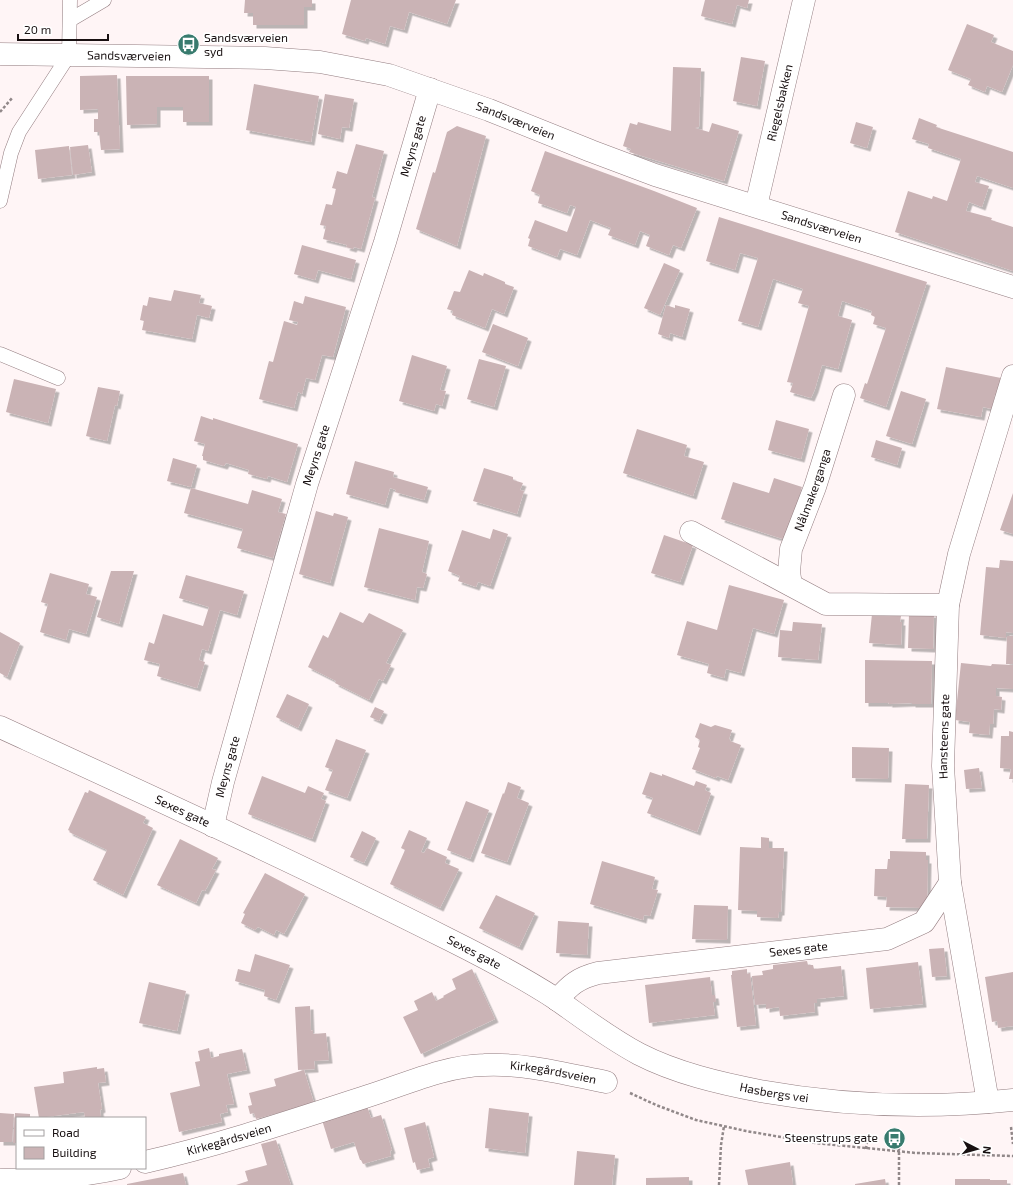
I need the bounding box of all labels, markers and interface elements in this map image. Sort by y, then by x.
scale bar [18,16,108,42]
text: 20 m [24,22,51,36]
place label: Sandsværveien syd [204,30,288,58]
bus stop icon: Sandsværveien syd [176,32,202,58]
street label: Sandsværveien [87,47,171,63]
street label: Riegelsbakken [763,63,795,142]
street label: Sandsværveien [474,98,558,142]
street label: Meyns gate [397,113,428,178]
street label: Sandsværveien [780,207,864,245]
street label: Meyns gate [299,423,332,487]
street label: Nålmakerganga [791,447,833,533]
street label: Hansteens gate [935,694,951,780]
street label: Meyns gate [212,734,242,799]
street label: Sexes gate [153,791,213,829]
street label: Sexes gate [445,932,504,971]
street label: Sexes gate [768,938,828,959]
street label: Kirkegårdsveien [510,1057,598,1086]
street label: Hasbergs vei [739,1079,810,1104]
legend [16,1117,146,1169]
street label: Kirkegårdsveien [185,1120,273,1157]
text: Road [52,1125,80,1139]
bus stop icon: Steenstrups gate [881,1125,907,1151]
north arrow [957,1129,997,1169]
place label: Steenstrups gate [785,1130,878,1144]
text: Building [52,1145,97,1159]
text: N [981,1145,994,1155]

